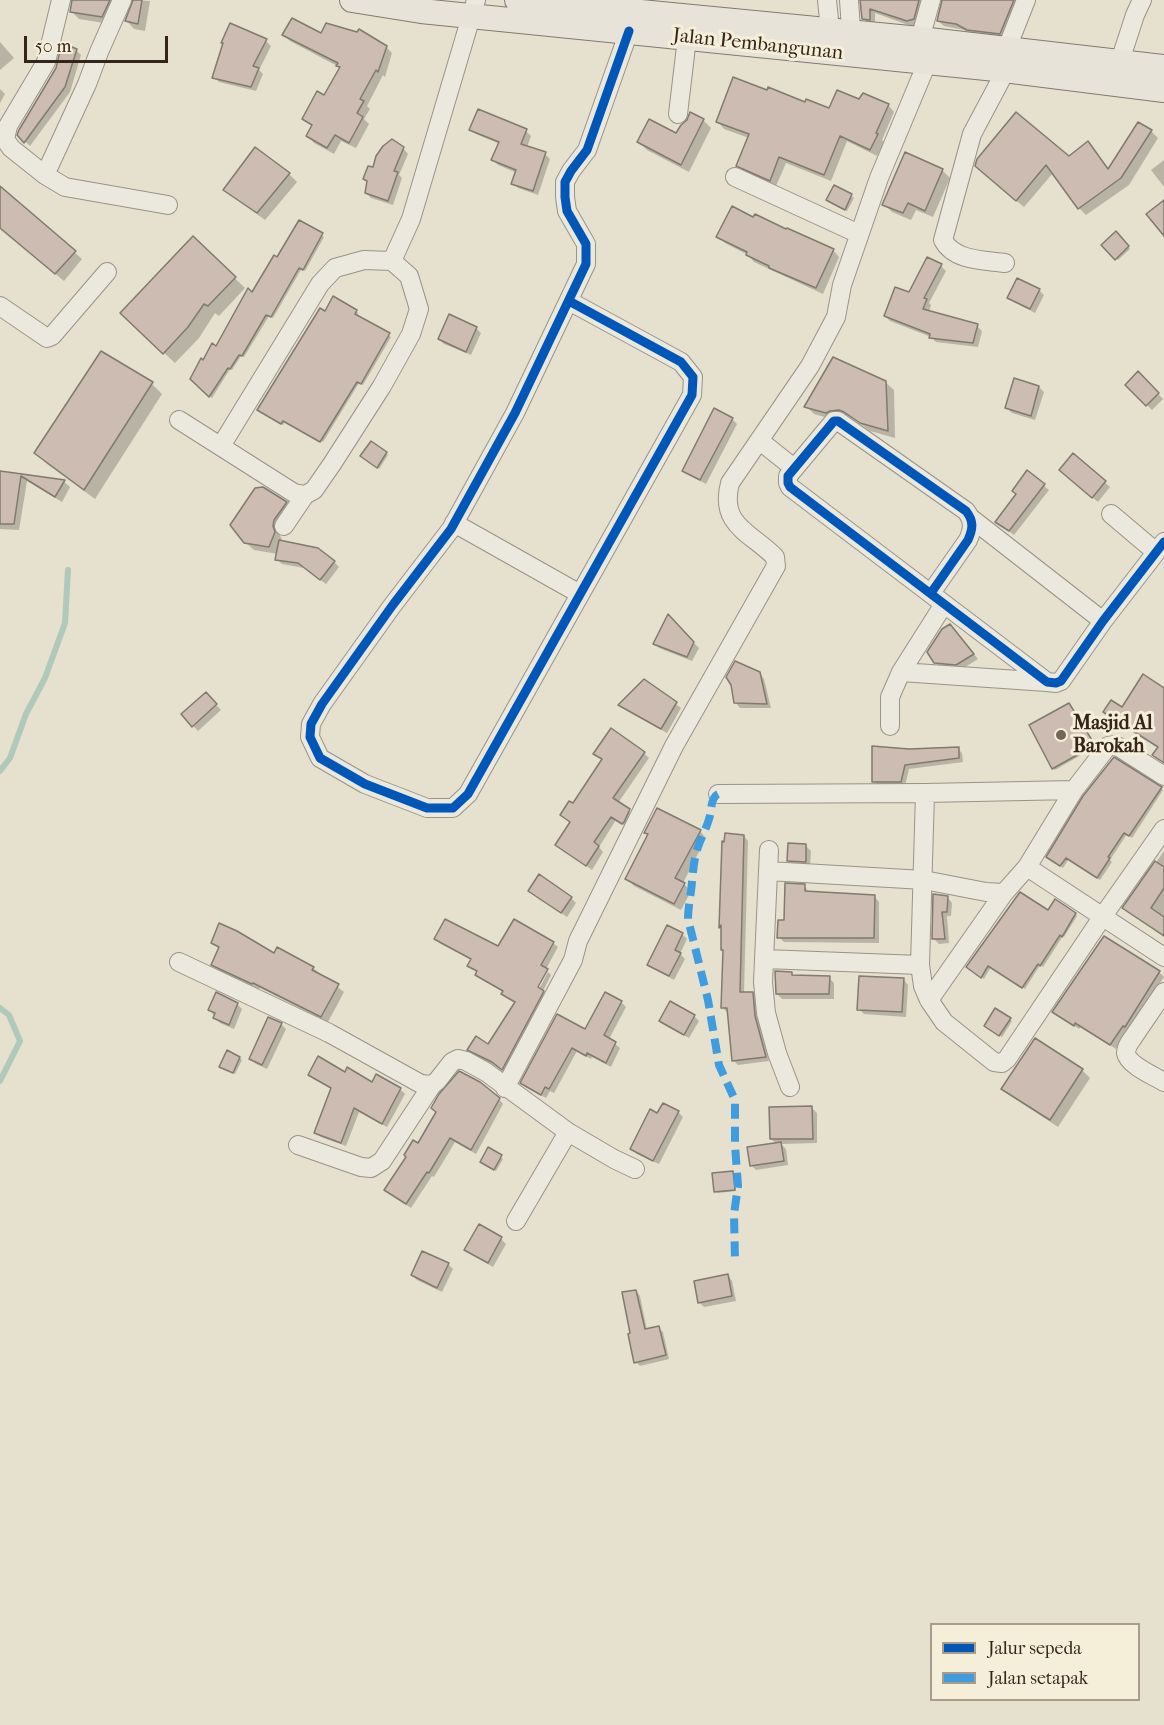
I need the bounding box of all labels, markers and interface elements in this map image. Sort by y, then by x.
scale bar [27,24,171,62]
street label: Jalan Pembangunan [672,24,844,66]
text: 50 m [35,36,71,57]
place label: Masjid Al Barokah [1073,712,1153,759]
marker: Masjid Al Barokah [1054,728,1068,742]
legend [930,1623,1140,1701]
text: Jalur sepeda [988,1638,1082,1659]
text: Jalan setapak [988,1668,1088,1689]

